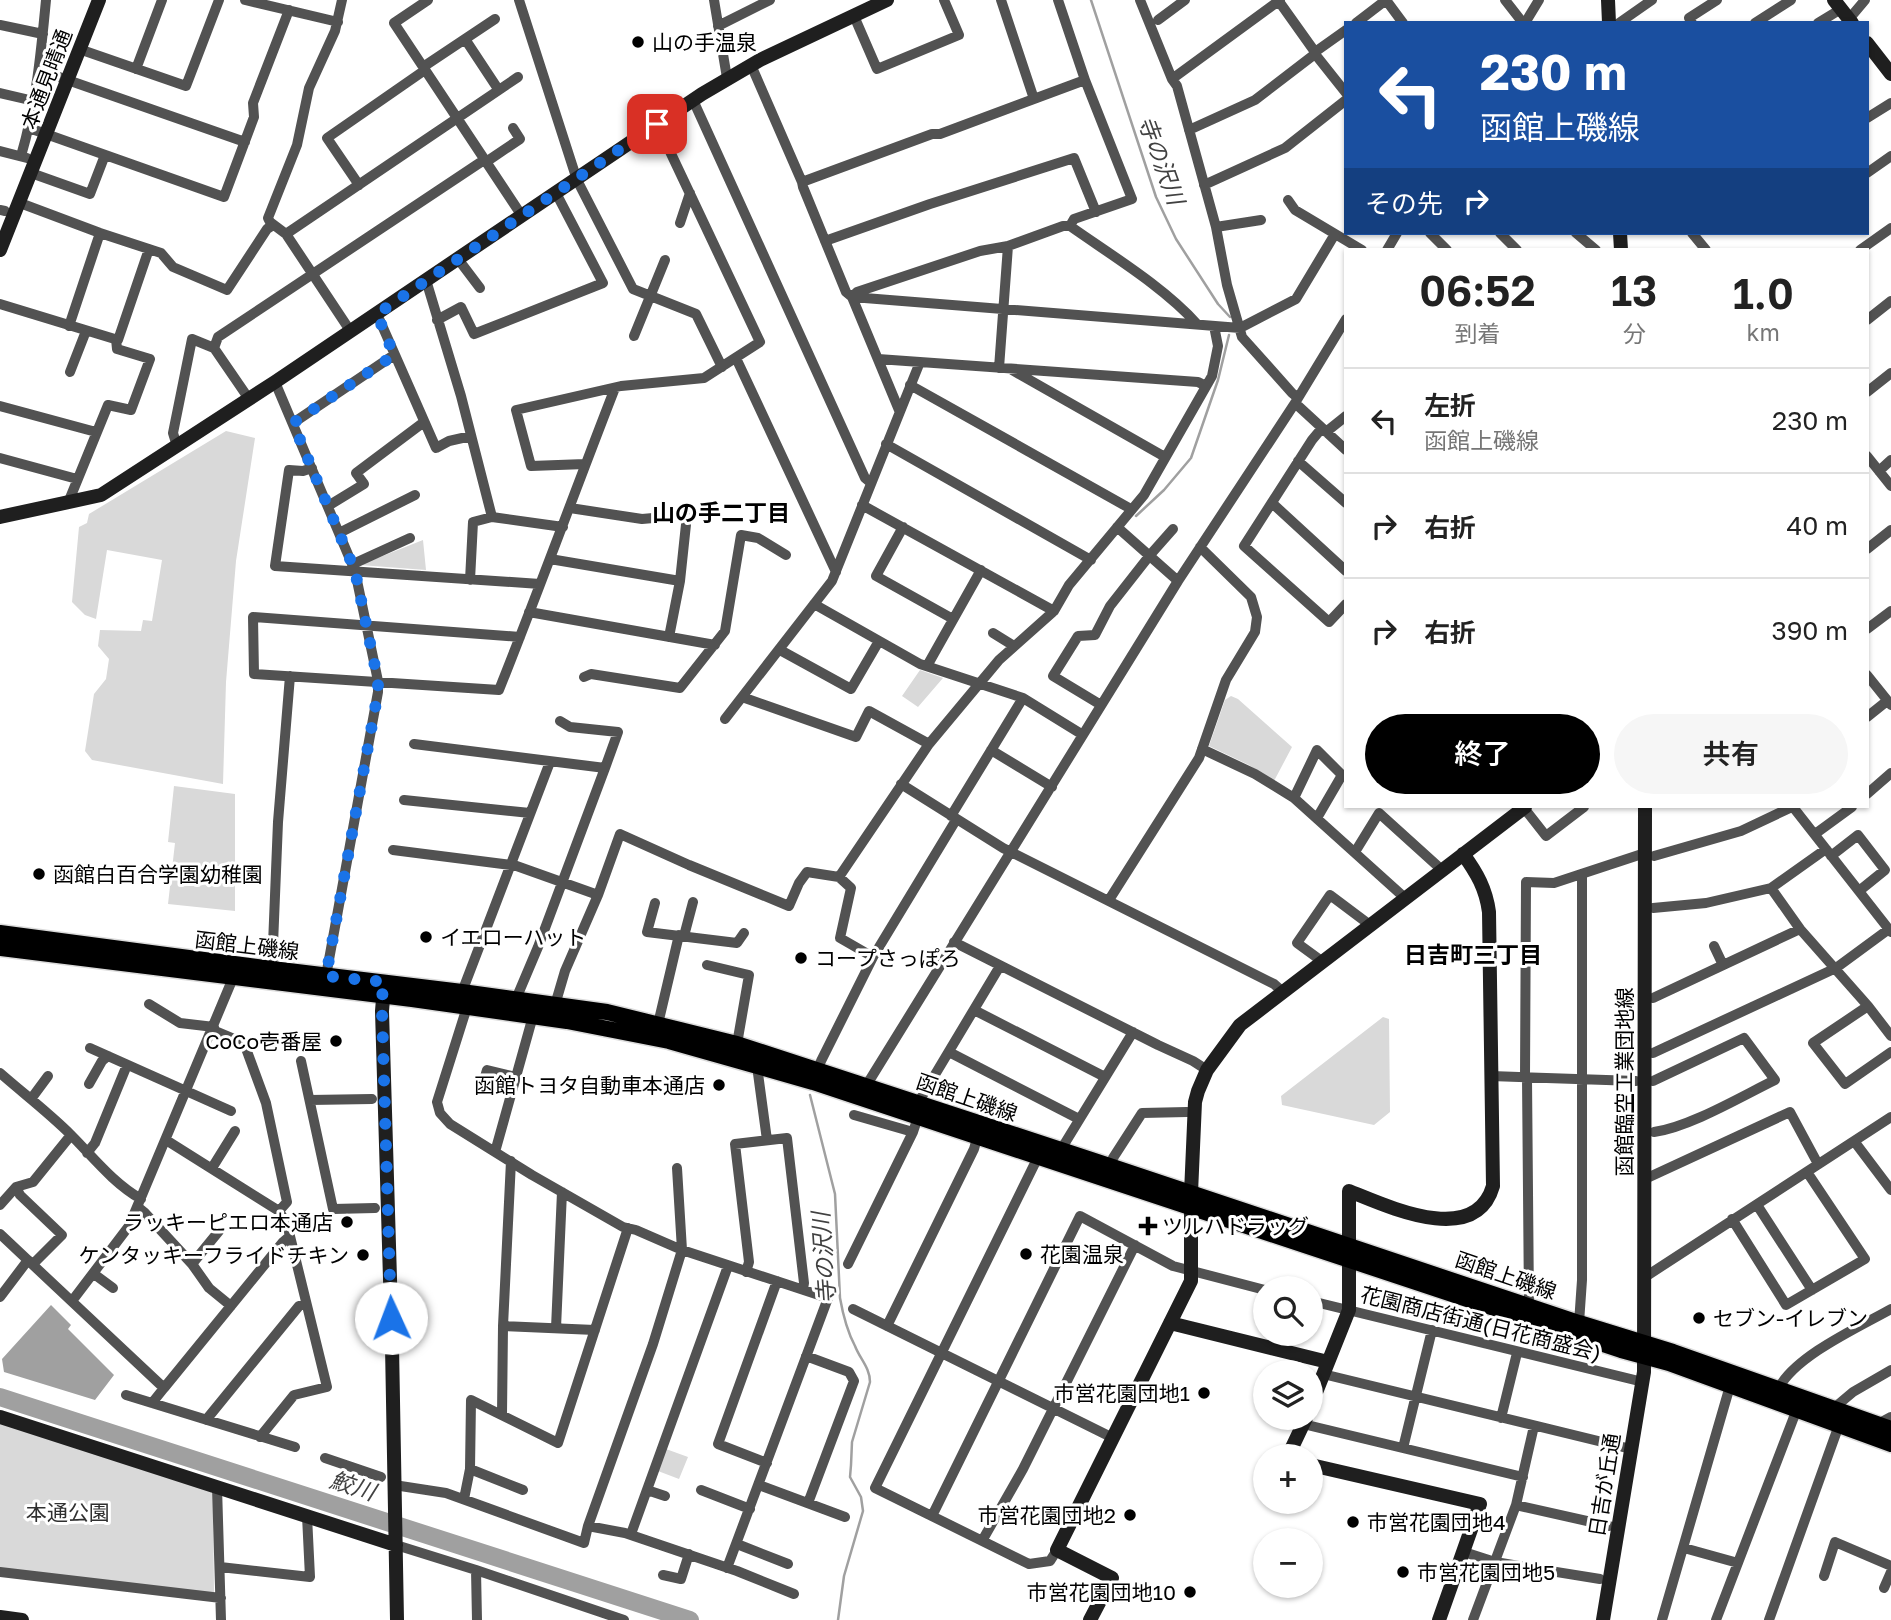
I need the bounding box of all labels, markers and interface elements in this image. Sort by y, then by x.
street label: 本通見晴通 [15,25,77,133]
place label: 山の手温泉 [652,29,757,55]
marker: 山の手温泉 [630,34,646,50]
text: 230 m [1480,42,1627,101]
icon: left [1365,49,1456,140]
pin [627,94,687,154]
icon: arrive [638,105,676,143]
text: 函館上磯線 [1480,108,1640,146]
water label: 寺の沢川 [1133,112,1192,211]
icon: right [1457,182,1495,220]
text: その先 [1365,188,1443,219]
text: 06:52 [1419,265,1536,315]
text: 13 [1611,265,1657,315]
text: 1.0 [1733,268,1794,318]
text: km [1747,318,1780,346]
text: 到着 [1454,319,1500,347]
text: 分 [1623,319,1646,347]
text: 左折 [1424,390,1476,421]
icon: left [1365,402,1403,440]
text: 230 m [1772,405,1848,436]
text: 函館上磯線 [1424,426,1539,454]
district label: 山の手二丁目 [652,498,790,526]
icon: right [1365,507,1403,545]
text: 40 m [1787,510,1848,541]
text: 右折 [1424,512,1476,543]
icon: right [1365,612,1403,650]
text: 390 m [1771,615,1848,646]
text: 右折 [1424,617,1476,648]
button: 終了 [1365,714,1600,794]
button: 共有 [1614,714,1848,794]
place label: 函館白百合学園幼稚園 [53,861,263,887]
marker: 函館白百合学園幼稚園 [31,866,47,882]
place label: イエローハット [440,924,586,950]
street label: 函館上磯線 [193,926,301,964]
marker: イエローハット [418,929,434,945]
district label: 日吉町三丁目 [1404,940,1542,968]
place label: コープさっぽろ [815,945,961,971]
marker: コープさっぽろ [793,950,809,966]
street label: 函館臨空工業団地線 [1611,988,1637,1177]
place label: CoCo壱番屋 [205,1028,322,1054]
marker: CoCo壱番屋 [328,1033,344,1049]
street label: 函館上磯線 [913,1068,1021,1126]
place label: 函館トヨタ自動車本通店 [474,1072,705,1098]
marker: 函館トヨタ自動車本通店 [711,1077,727,1093]
water label: 寺の沢川 [806,1208,840,1305]
place label: ラッキーピエロ本通店 [123,1209,333,1235]
place label: ツルハドラッグ [1162,1213,1309,1239]
marker: ラッキーピエロ本通店 [339,1214,355,1230]
marker: ツルハドラッグ [1140,1218,1156,1234]
place label: 花園温泉 [1040,1241,1124,1267]
place label: ケンタッキーフライドチキン [79,1242,349,1268]
marker: 花園温泉 [1018,1246,1034,1262]
street label: 函館上磯線 [1452,1246,1560,1304]
marker: ケンタッキーフライドチキン [355,1247,371,1263]
map controls [1253,1276,1323,1598]
button: search [1253,1276,1323,1346]
position arrow [354,1281,428,1355]
street label: 花園商店街通(日花商盛会) [1358,1281,1604,1365]
place label: セブン-イレブン [1713,1305,1868,1331]
marker: セブン-イレブン [1691,1310,1707,1326]
button: layers [1253,1360,1323,1430]
place label: 市営花園団地1 [1054,1380,1190,1406]
marker: 市営花園団地1 [1196,1385,1212,1401]
street label: 日吉が丘通 [1583,1431,1625,1539]
button: + [1253,1444,1323,1514]
water label: 鮫川 [327,1465,382,1506]
park label: 本通公園 [26,1499,110,1525]
place label: 市営花園団地2 [978,1502,1116,1528]
marker: 市営花園団地2 [1122,1507,1138,1523]
place label: 市営花園団地4 [1367,1509,1506,1535]
marker: 市営花園団地4 [1345,1514,1361,1530]
button: − [1253,1528,1323,1598]
place label: 市営花園団地5 [1417,1559,1555,1585]
marker: 市営花園団地5 [1395,1564,1411,1580]
place label: 市営花園団地10 [1027,1579,1176,1605]
marker: 市営花園団地10 [1182,1584,1198,1600]

